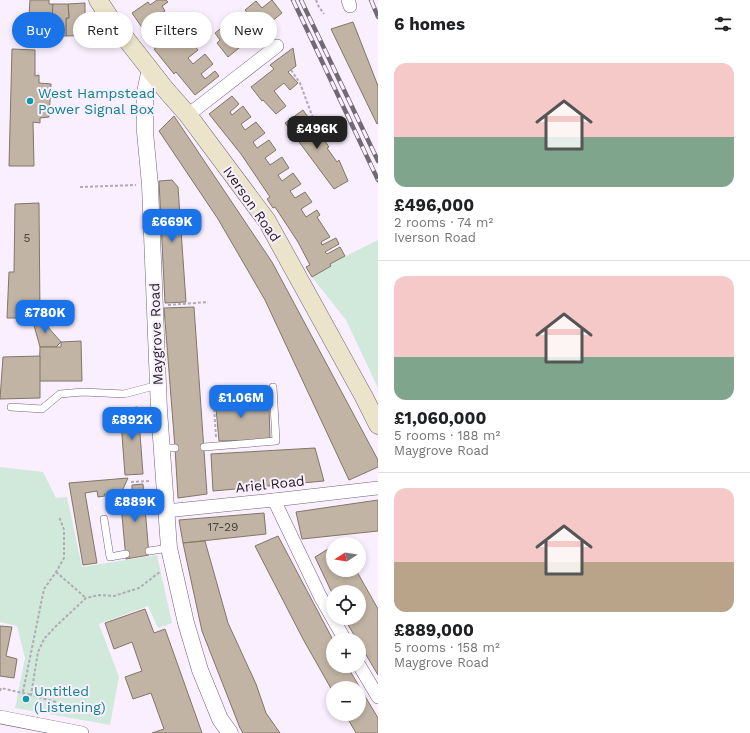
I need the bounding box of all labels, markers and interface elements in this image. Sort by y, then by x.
chip: Buy [12,12,65,48]
chip: Rent [73,12,133,48]
chip: Filters [141,12,212,48]
chip: New [220,12,277,48]
icon: filters [712,13,734,35]
text: 6 homes [394,14,465,34]
place label: West Hampstead Power Signal Box [38,85,155,117]
icon: home [528,89,600,161]
marker: West Hampstead Power Signal Box [25,96,35,106]
pin: £496K [289,116,345,150]
text: £496K [296,121,338,136]
street label: Iverson Road [220,163,284,245]
text: £496,000 [394,195,474,215]
pin: £669K [144,209,200,243]
text: £669K [151,214,193,229]
text: 2 rooms · 74 m² [394,215,493,230]
text: Iverson Road [394,230,476,245]
house number: 5 [24,231,31,245]
street label: Maygrove Road [146,283,166,385]
pin: £780K [17,300,73,334]
icon: home [528,302,600,374]
text: £780K [25,305,65,320]
pin: £1.06M [208,385,274,419]
text: £1.06M [218,390,264,405]
pin: £892K [104,407,160,441]
text: £1,060,000 [394,408,486,428]
text: £892K [112,412,153,427]
text: 5 rooms · 188 m² [394,428,500,443]
text: Maygrove Road [394,443,489,458]
street label: Ariel Road [235,472,305,496]
pin: £889K [107,489,163,523]
text: £889K [114,494,156,509]
icon: home [528,514,600,586]
house number: 17-29 [208,520,238,534]
north arrow [326,537,366,577]
map controls [326,537,366,721]
button: locate [326,585,366,625]
text: £889,000 [394,620,474,640]
button: + [326,633,366,673]
text: 5 rooms · 158 m² [394,640,500,655]
text: Maygrove Road [394,655,489,670]
button: − [326,681,366,721]
place label: Untitled (Listening) [34,683,106,715]
marker: Untitled (Listening) [21,694,31,704]

